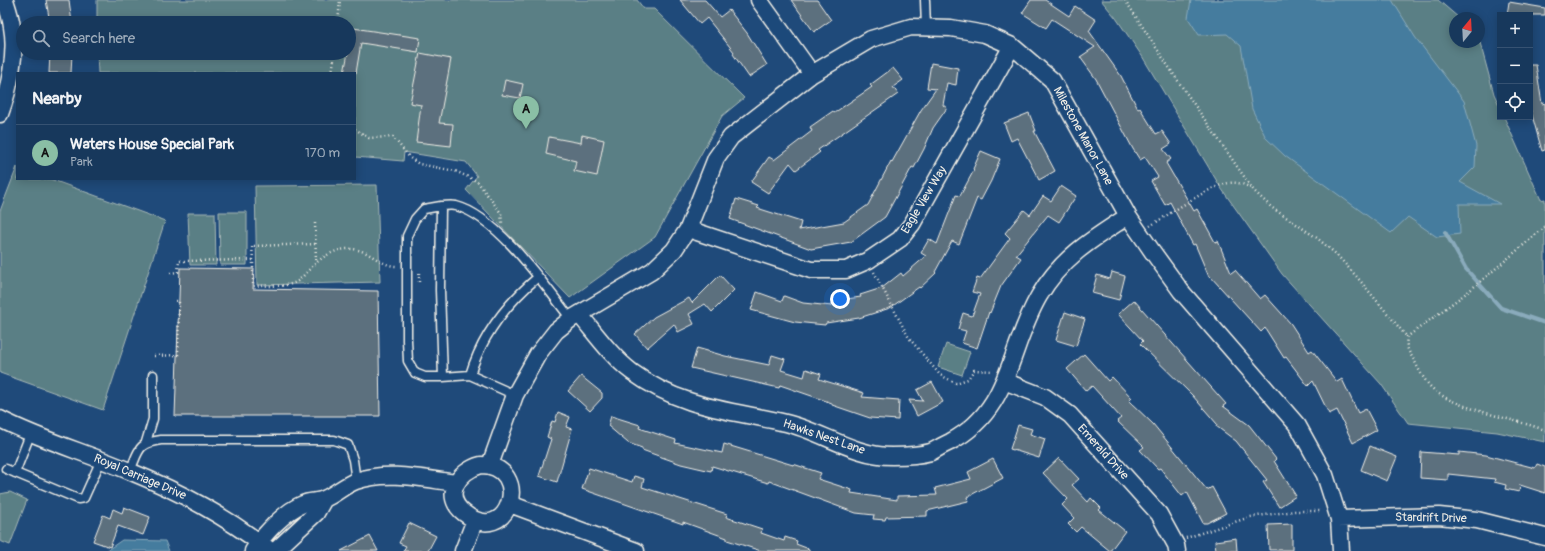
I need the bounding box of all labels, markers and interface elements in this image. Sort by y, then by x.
north arrow [1449,12,1485,48]
map controls [1497,12,1533,120]
button: + [1497,12,1533,48]
search box [16,16,356,60]
icon: search [30,27,52,49]
text: Search here [62,29,135,48]
button: − [1497,48,1533,84]
street label: Milestone Manor Lane [1050,84,1116,188]
button: locate [1497,84,1533,120]
text: Nearby [32,88,81,109]
pin: A [513,96,539,129]
text: Waters House Special Park [70,135,234,154]
text: A [41,145,49,161]
text: 170 m [305,145,340,161]
text: Park [70,154,93,170]
street label: Eagle View Way [898,164,950,236]
your location [830,289,850,309]
street label: Hawks Nest Lane [781,416,867,458]
street label: Emerald Drive [1074,421,1132,483]
street label: Royal Carriage Drive [91,451,189,503]
street label: Stardrift Drive [1395,510,1467,526]

